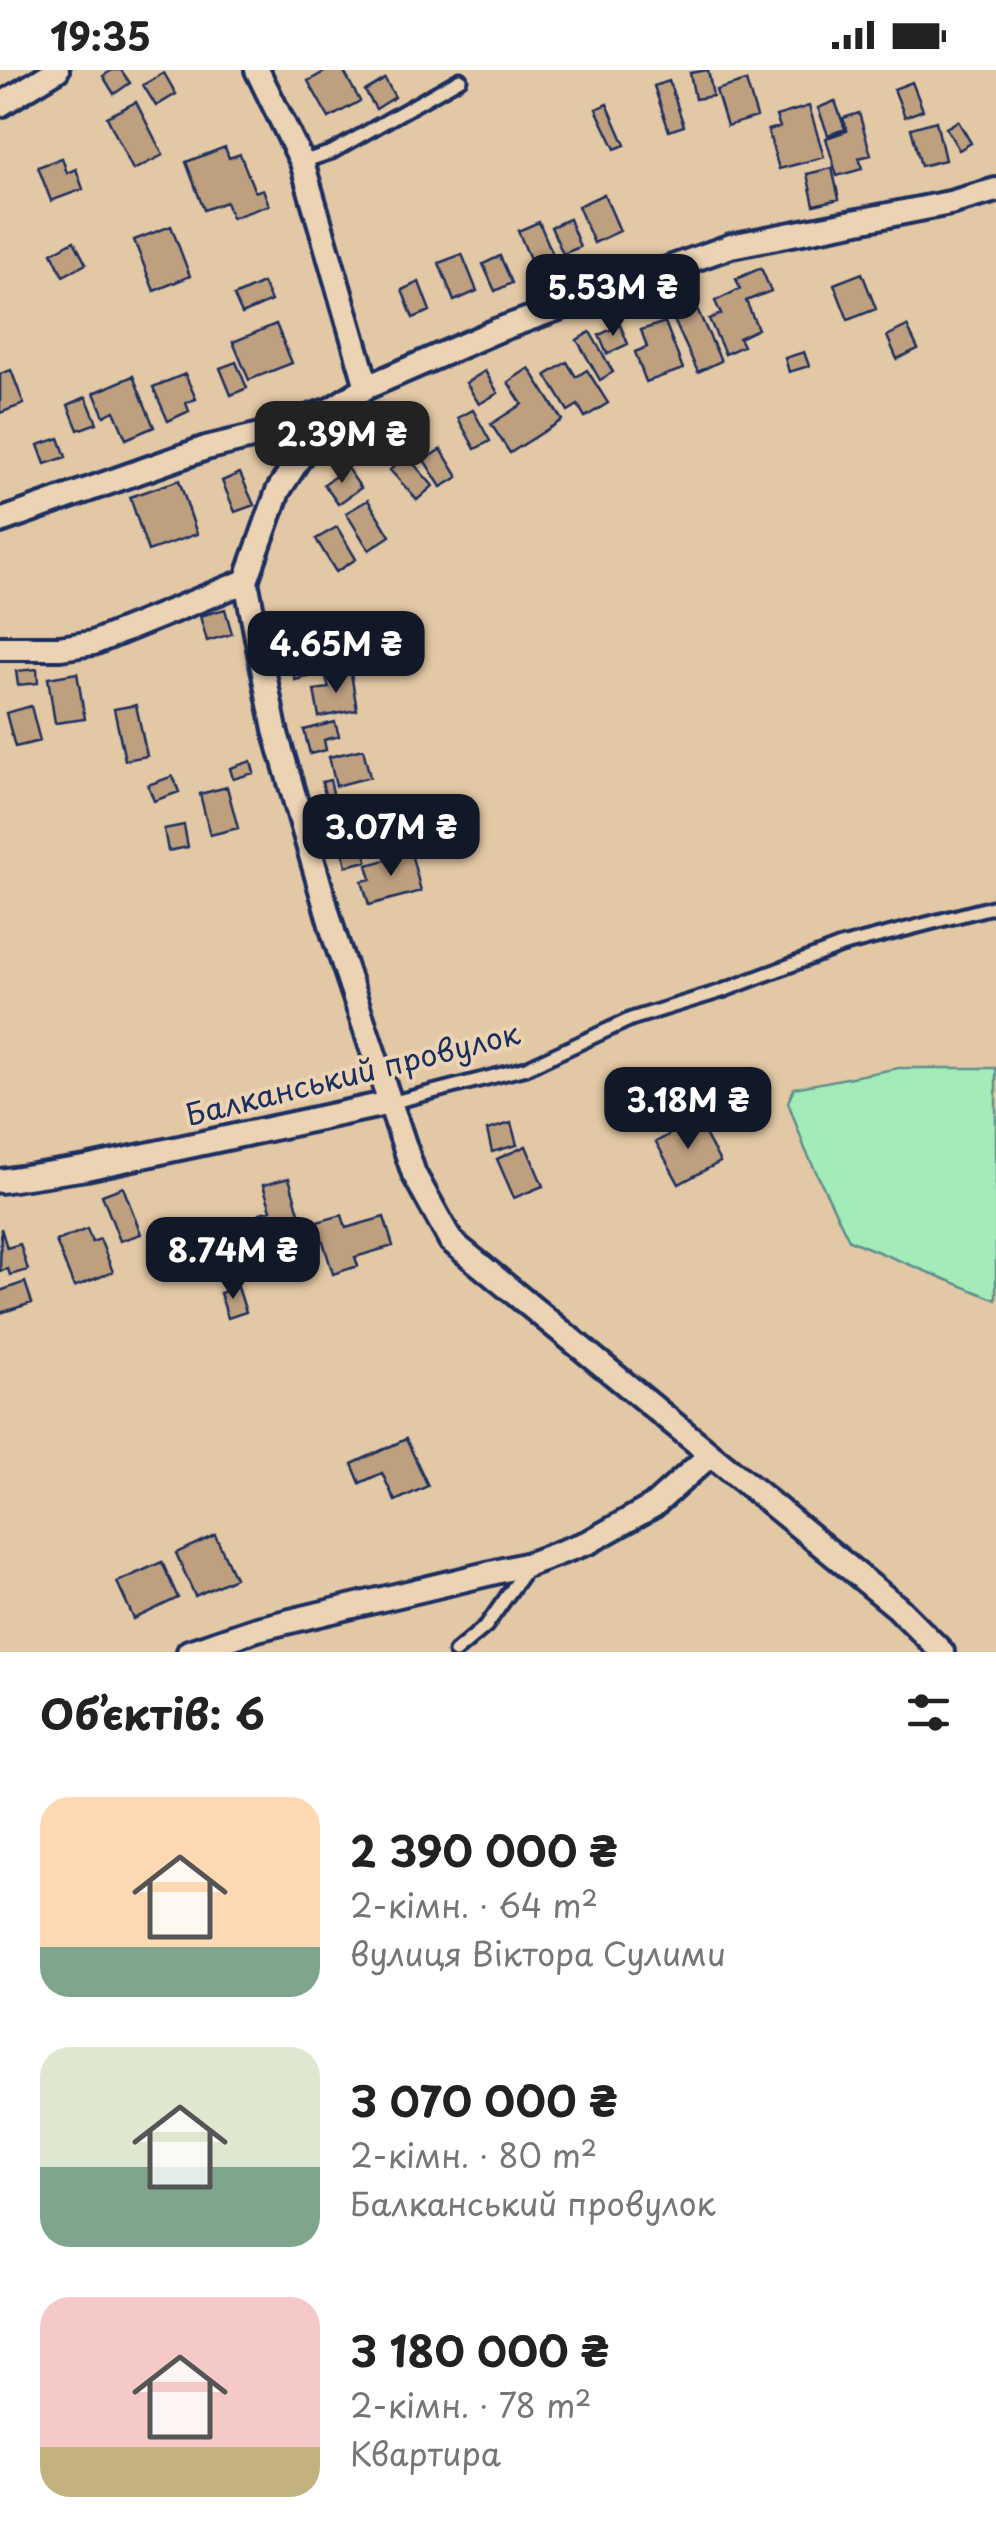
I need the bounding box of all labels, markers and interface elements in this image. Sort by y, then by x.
text: 19:35 [50,7,151,64]
pin: 5.53M ₴ [521,254,705,339]
text: 5.53M ₴ [548,262,678,310]
pin: 2.39M ₴ [250,401,434,486]
text: 2.39M ₴ [277,409,407,457]
pin: 4.65M ₴ [244,611,428,696]
text: 4.65M ₴ [270,619,402,667]
pin: 3.07M ₴ [299,794,483,879]
text: 3.07M ₴ [325,802,457,850]
street label: Балканський провулок [181,1009,524,1136]
pin: 3.18M ₴ [596,1067,780,1152]
text: 3.18M ₴ [626,1075,750,1123]
pin: 8.74M ₴ [141,1217,325,1302]
text: 8.74M ₴ [168,1225,298,1273]
text: Об’єктів: 6 [40,1681,265,1744]
icon: filters [901,1685,956,1740]
text: 2 390 000 ₴ [350,1818,618,1881]
icon: home [120,1837,240,1957]
text: 2-кімн. · 64 m² [350,1881,598,1929]
text: вулиця Віктора Сулими [350,1929,726,1977]
text: 3 070 000 ₴ [350,2068,618,2131]
icon: home [120,2087,240,2207]
text: 2-кімн. · 80 m² [350,2131,597,2179]
text: Балканський провулок [350,2179,716,2227]
text: 3 180 000 ₴ [350,2318,609,2381]
icon: home [120,2337,240,2457]
text: 2-кімн. · 78 m² [350,2381,592,2429]
text: Квартира [350,2429,501,2477]

